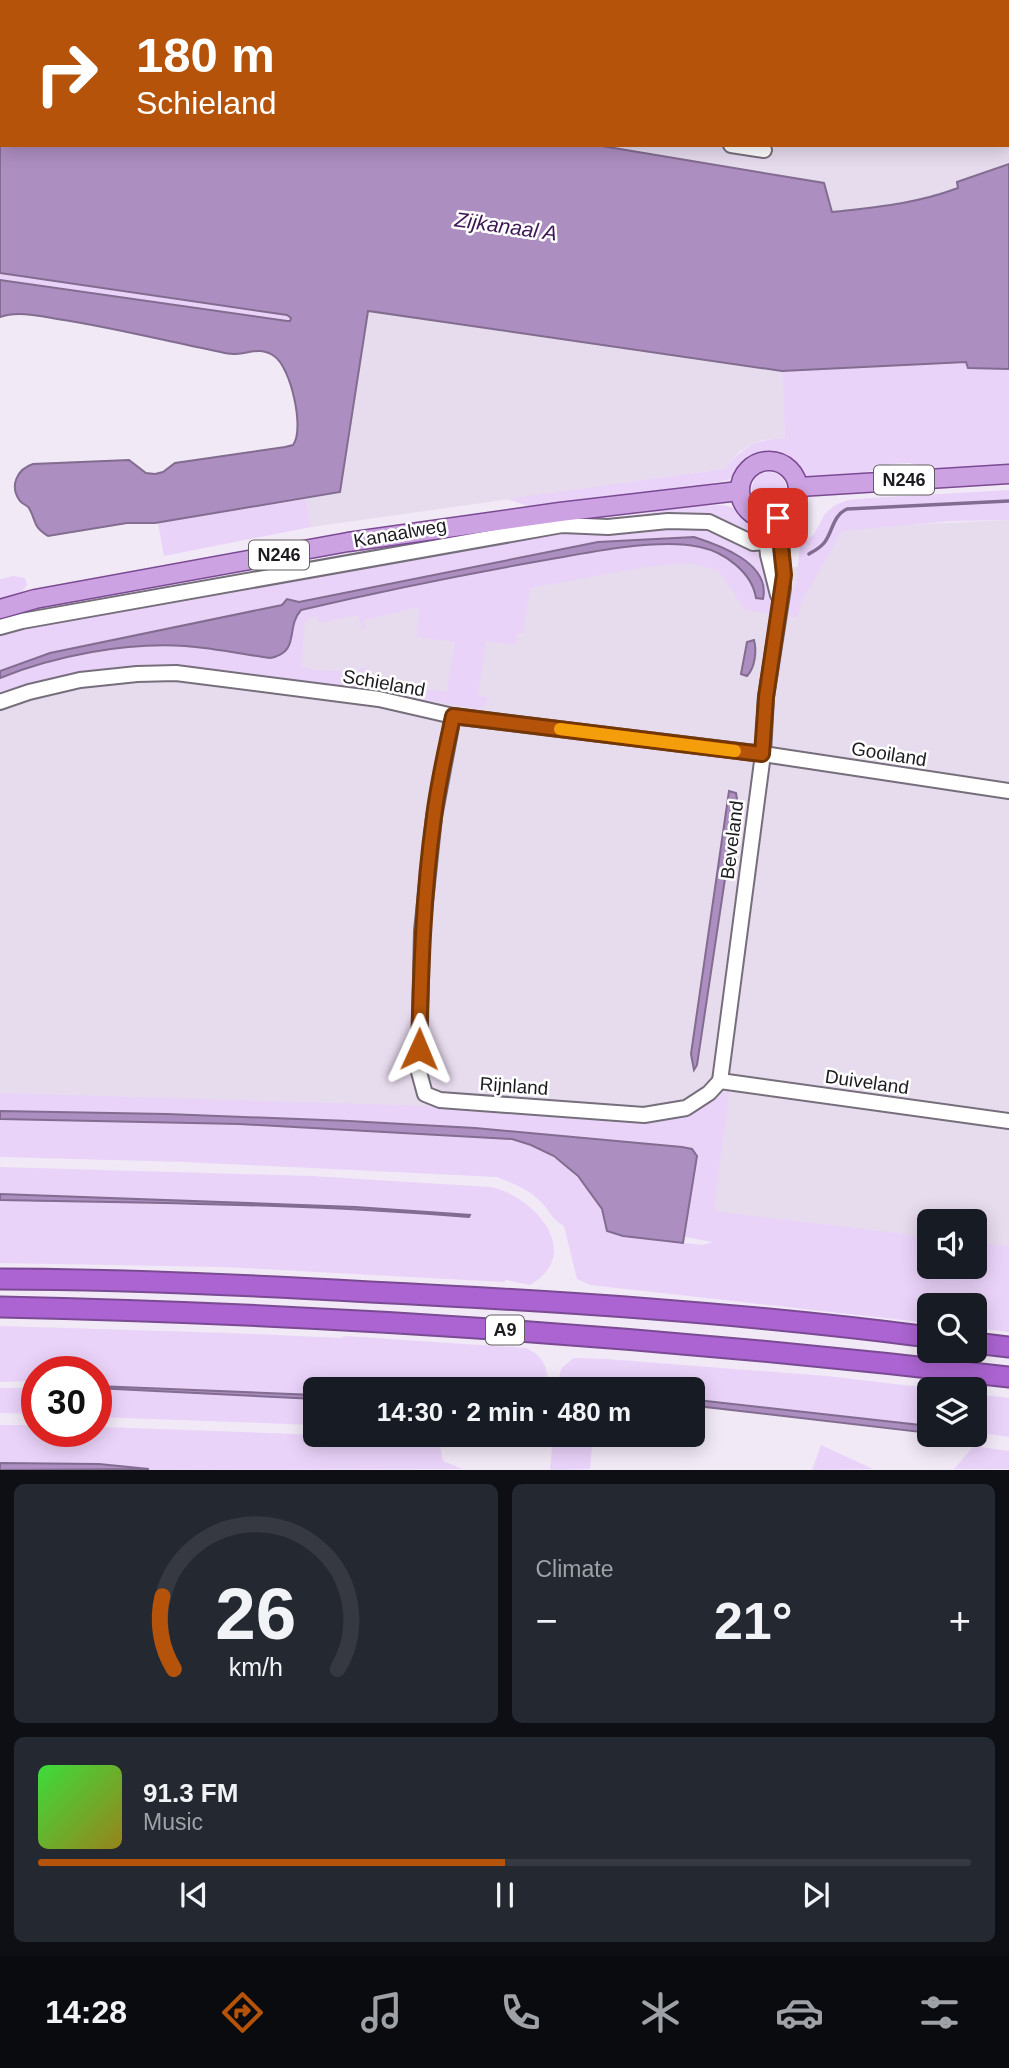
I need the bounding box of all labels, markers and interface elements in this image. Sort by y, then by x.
icon: right [21,28,112,119]
text: 180 m [136,28,275,82]
text: Schieland [136,85,277,121]
water label: Zijkanaal A [452,207,559,245]
road number: N246 [874,466,934,494]
pin [748,488,808,548]
icon: arrive [759,499,797,537]
street label: Kanaalweg [352,514,448,552]
road number: N246 [249,540,309,570]
street label: Schieland [341,665,427,701]
street label: Gooiland [850,738,928,770]
street label: Beveland [717,799,747,881]
position arrow [382,1012,456,1086]
street label: Duiveland [824,1066,910,1098]
street label: Rijnland [479,1073,549,1099]
map controls [917,1209,987,1447]
button: sound [917,1209,987,1279]
button: search [917,1293,987,1363]
road number: A9 [486,1316,524,1344]
speed limit sign: 30 [21,1356,112,1447]
button: layers [917,1377,987,1447]
text: 14:30 · 2 min · 480 m [377,1397,631,1427]
text: Climate [536,1556,613,1582]
text: 26 [215,1574,296,1655]
text: 21° [714,1592,793,1650]
text: − [536,1600,558,1642]
text: + [949,1600,971,1642]
text: km/h [229,1653,283,1681]
text: 91.3 FM [143,1778,238,1808]
text: Music [143,1809,203,1835]
icon: previous [175,1876,213,1914]
icon: pause [486,1876,524,1914]
icon: next [797,1876,835,1914]
icon: directions [218,1988,267,2037]
icon: music [357,1988,406,2037]
icon: phone [496,1988,545,2037]
icon: climate [636,1988,685,2037]
icon: car [775,1988,824,2037]
icon: filters [915,1988,964,2037]
text: 14:28 [45,1994,127,2030]

